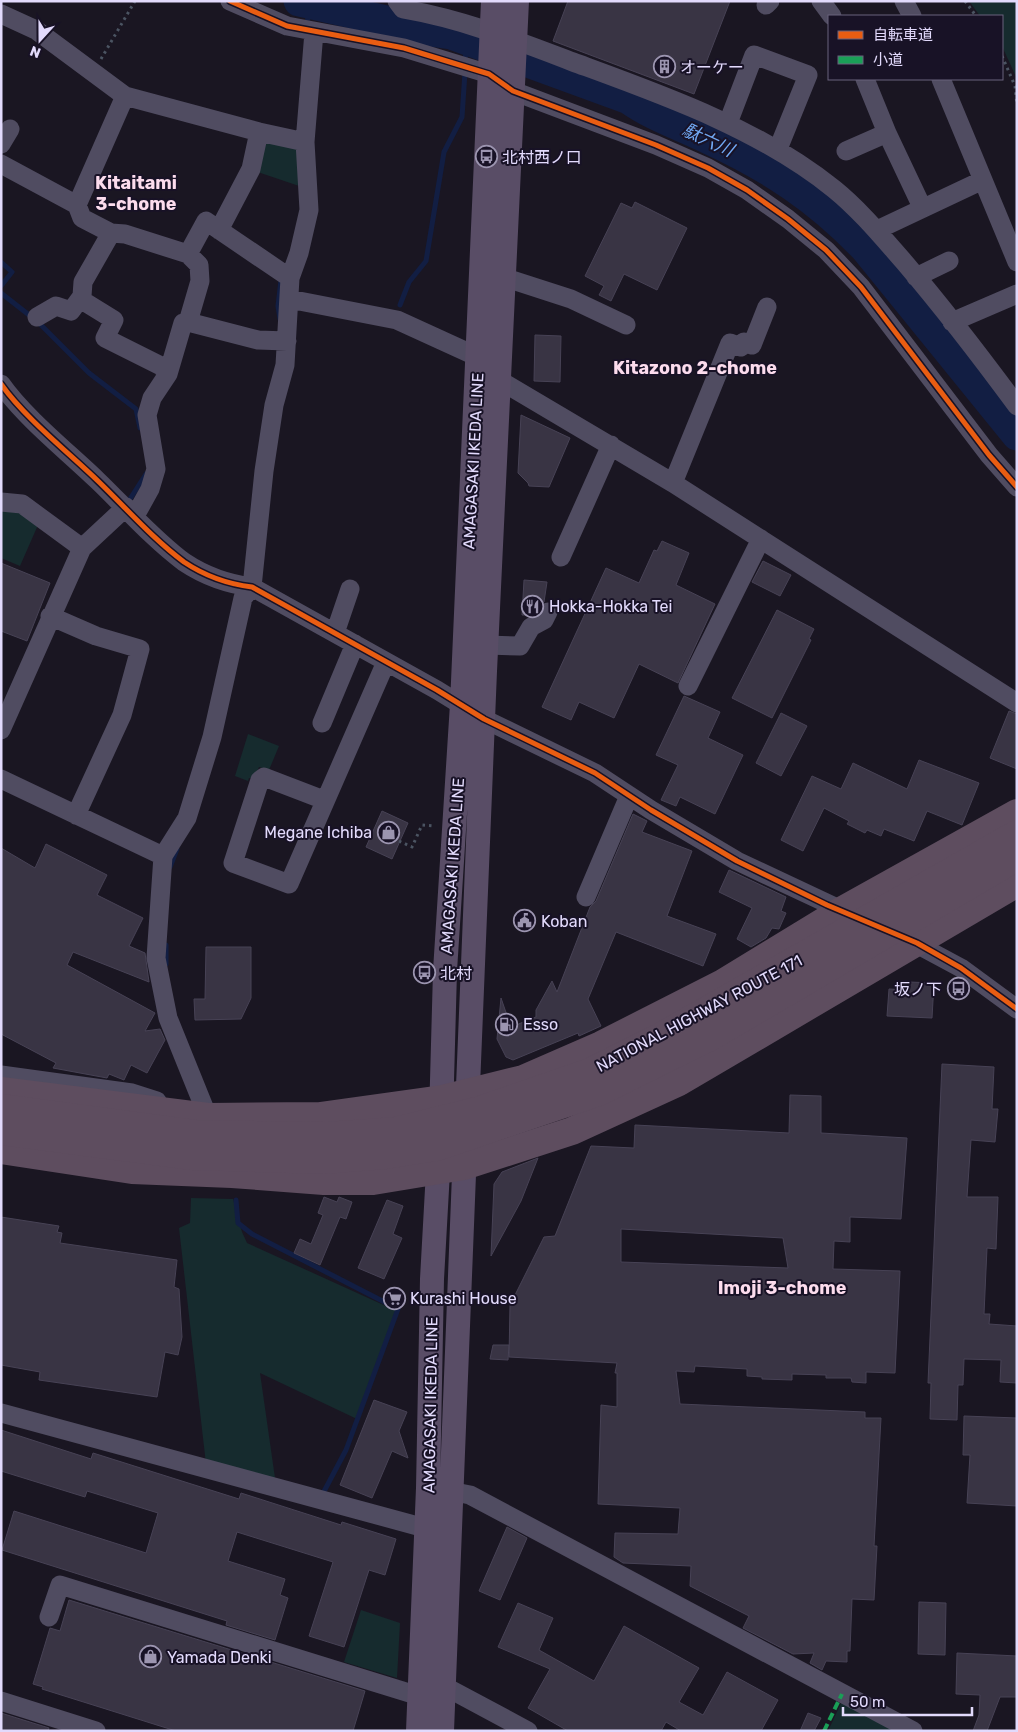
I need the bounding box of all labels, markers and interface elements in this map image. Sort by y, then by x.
north arrow [15,15,65,65]
legend [828,15,1003,80]
text: 自転車道 [873,26,933,44]
text: N [28,42,43,61]
text: 小道 [873,51,903,69]
building icon: オーケー [652,55,676,79]
place label: オーケー [680,58,744,77]
water label: 駄六川 [679,119,739,162]
bus stop icon: 北村西ノ口 [474,145,498,169]
place label: 北村西ノ口 [502,148,582,167]
district label: Kitaitami 3-chome [95,172,177,215]
district label: Kitazono 2-chome [613,357,777,379]
street label: AMAGASAKI IKEDA LINE [459,372,488,550]
restaurant icon: Hokka-Hokka Tei [521,594,545,618]
place label: Hokka-Hokka Tei [549,597,672,616]
street label: AMAGASAKI IKEDA LINE [437,777,468,955]
shop icon: Megane Ichiba [376,820,400,844]
place label: Megane Ichiba [264,823,372,842]
public building icon: Koban [513,909,537,933]
place label: Koban [541,912,587,931]
street label: NATIONAL HIGHWAY ROUTE 171 [593,951,806,1076]
bus stop icon: 北村 [412,961,436,985]
place label: 北村 [440,964,472,983]
bus stop icon: 坂ノ下 [946,977,970,1001]
place label: 坂ノ下 [894,980,942,999]
fuel station icon: Esso [495,1012,519,1036]
place label: Esso [523,1015,558,1034]
district label: Imoji 3-chome [718,1277,847,1299]
supermarket icon: Kurashi House [382,1286,406,1310]
place label: Kurashi House [410,1289,517,1308]
street label: AMAGASAKI IKEDA LINE [419,1317,442,1493]
shop icon: Yamada Denki [139,1645,163,1669]
place label: Yamada Denki [167,1648,272,1667]
scale bar [843,1684,972,1716]
text: 50 m [850,1693,885,1711]

